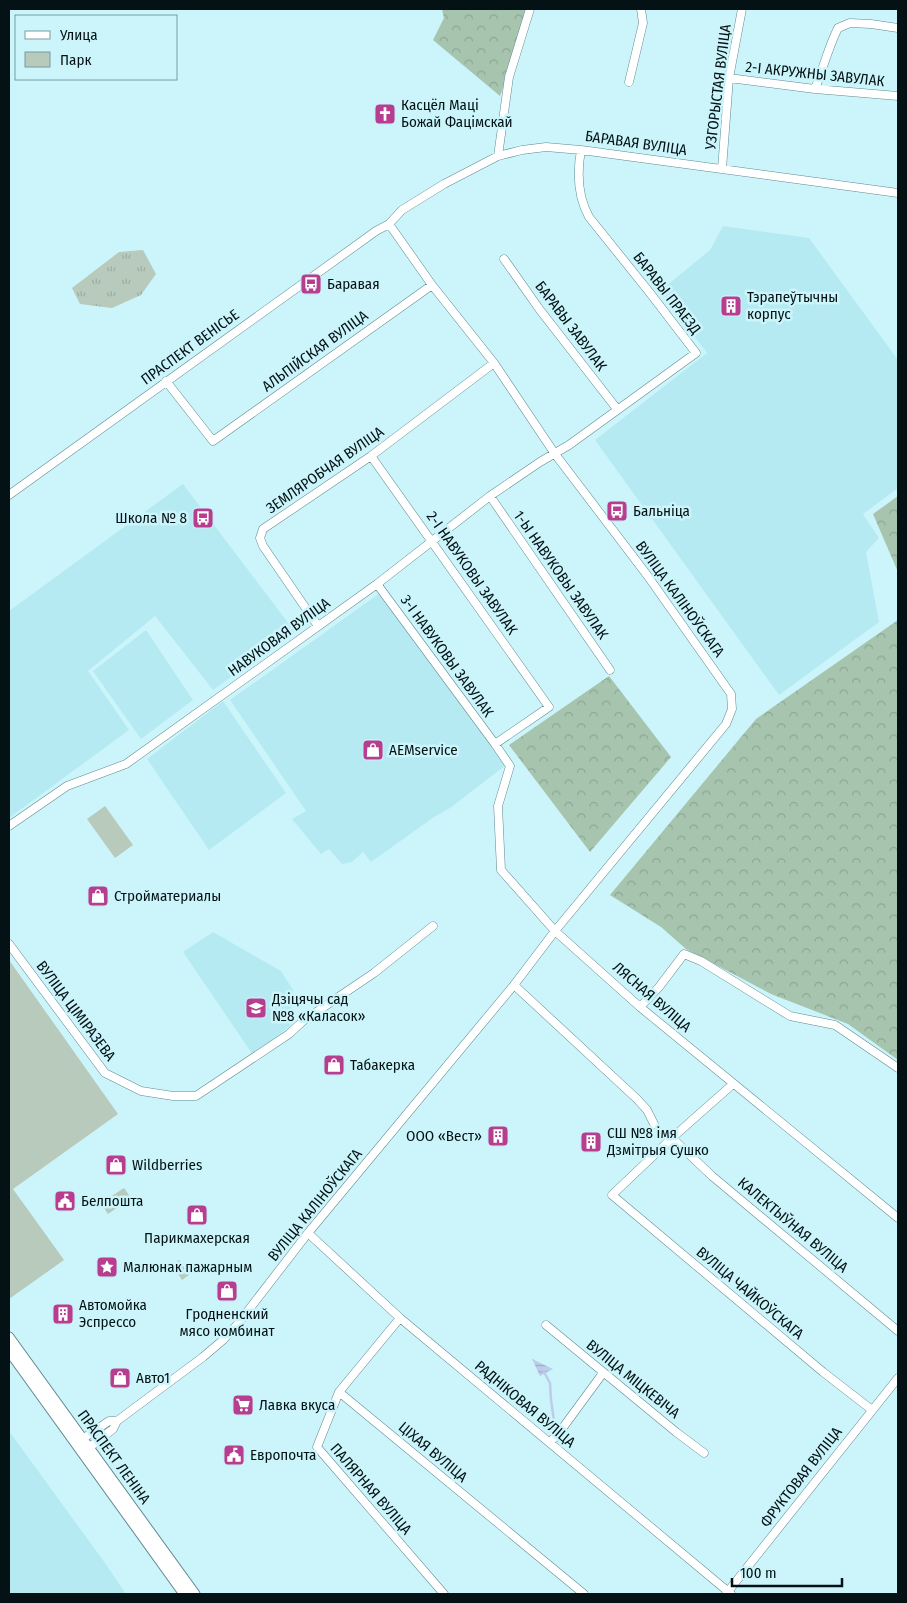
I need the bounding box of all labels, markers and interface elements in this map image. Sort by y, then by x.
legend [15,15,178,80]
street label: УЗГОРЫСТАЯ ВУЛІЦА [701,23,735,152]
text: Улица [59,26,98,44]
text: Парк [60,51,91,69]
street label: 2-І АКРУЖНЫ ЗАВУЛАК [745,58,885,90]
place label: Касцёл Маці Божай Фацімскай [401,96,513,131]
church icon: Касцёл Маці Божай Фацімскай [373,102,397,126]
street label: БАРАВАЯ ВУЛІЦА [584,127,688,159]
street label: БАРАВЫ ПРАЕЗД [629,248,705,338]
bus stop icon: Баравая [299,272,323,296]
place label: Баравая [327,275,380,293]
street label: БАРАВЫ ЗАВУЛАК [531,278,611,374]
place label: Тэрапеўтычны корпус [747,288,838,323]
building icon: Тэрапеўтычны корпус [719,294,743,318]
street label: ПРАСПЕКТ ВЕНІСЬЕ [138,305,242,389]
street label: АЛЬПІЙСКАЯ ВУЛІЦА [259,307,371,395]
street label: ЗЕМЛЯРОБЧАЯ ВУЛІЦА [263,423,387,517]
bus stop icon: Бальніца [605,499,629,523]
place label: Бальніца [633,502,690,520]
bus stop icon: Школа № 8 [191,506,215,530]
street label: 1-Ы НАВУКОВЫ ЗАВУЛАК [510,507,612,643]
street label: 2-І НАВУКОВЫ ЗАВУЛАК [423,508,521,638]
place label: Школа № 8 [115,509,187,527]
street label: ВУЛІЦА КАЛІНОЎСКАГА [632,537,728,661]
street label: 3-І НАВУКОВЫ ЗАВУЛАК [397,591,497,721]
street label: НАВУКОВАЯ ВУЛІЦА [225,594,334,680]
shop icon: AEMservice [361,738,385,762]
place label: AEMservice [389,741,458,759]
shop icon: Стройматериалы [86,884,110,908]
place label: Стройматериалы [114,887,221,905]
street label: ВУЛІЦА ЦІМІРАЗЕВА [33,957,120,1065]
street label: ЛЯСНАЯ ВУЛІЦА [609,958,695,1036]
place label: Дзіцячы сад №8 «Каласок» [271,990,366,1025]
school or university icon: Дзіцячы сад №8 «Каласок» [244,996,268,1020]
shop icon: Табакерка [322,1053,346,1077]
place label: Табакерка [350,1056,415,1074]
building icon: ООО «Вест» [486,1124,510,1148]
place label: СШ №8 імя Дзмітрыя Сушко [606,1124,709,1159]
place label: ООО «Вест» [406,1127,482,1145]
building icon: СШ №8 імя Дзмітрыя Сушко [579,1130,603,1154]
street label: ВУЛІЦА КАЛІНОЎСКАГА [264,1145,366,1265]
shop icon: Wildberries [104,1153,128,1177]
place label: Wildberries [132,1156,202,1174]
street label: КАЛЕКТЫЎНАЯ ВУЛІЦА [734,1174,852,1276]
public building icon: Белпошта [53,1189,77,1213]
place label: Белпошта [81,1192,143,1210]
shop icon: Парикмахерская [185,1203,209,1227]
place label: Парикмахерская [144,1229,250,1247]
street label: ВУЛІЦА ЧАЙКОЎСКАГА [693,1243,807,1343]
place icon: Малюнак пажарным [95,1255,119,1279]
place label: Малюнак пажарным [123,1258,252,1276]
shop icon: Гродненский мясо комбинат [215,1279,239,1303]
place label: Автомойка Эспрессо [79,1296,147,1331]
building icon: Автомойка Эспрессо [51,1302,75,1326]
place label: Гродненский мясо комбинат [180,1305,275,1340]
street label: ВУЛІЦА МІЦКЕВІЧА [583,1336,683,1422]
street label: РАДНІКОВАЯ ВУЛІЦА [471,1357,579,1451]
shop icon: Авто1 [108,1366,132,1390]
place label: Авто1 [136,1369,170,1387]
supermarket icon: Лавка вкуса [231,1393,255,1417]
place label: Лавка вкуса [259,1396,335,1414]
street label: ПРАСПЕКТ ЛЕНІНА [74,1406,154,1508]
street label: ЦІХАЯ ВУЛІЦА [395,1418,471,1486]
street label: ФРУКТОВАЯ ВУЛІЦА [756,1423,846,1531]
street label: ПАЛЯРНАЯ ВУЛІЦА [326,1440,416,1538]
public building icon: Европочта [222,1443,246,1467]
place label: Европочта [250,1446,316,1464]
scale bar [732,1556,842,1588]
text: 100 m [740,1564,777,1582]

